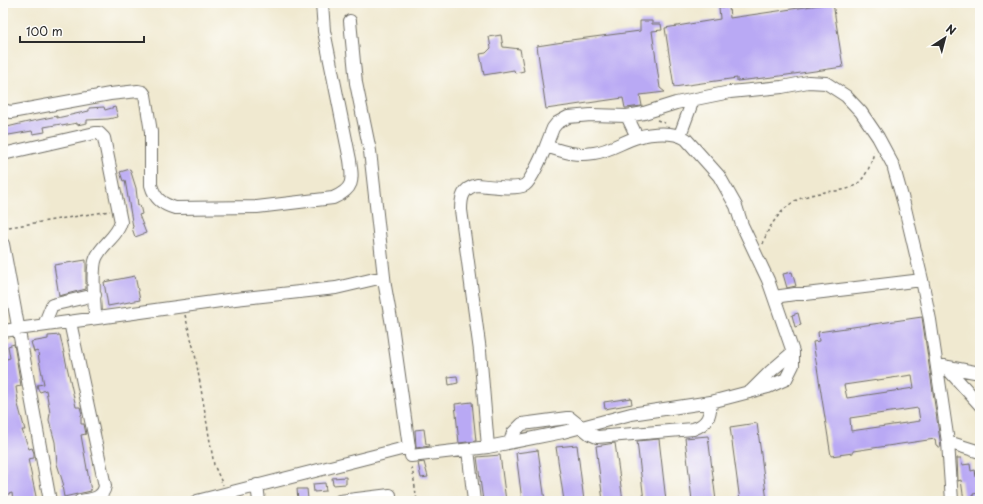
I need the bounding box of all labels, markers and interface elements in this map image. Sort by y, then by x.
scale bar [20,18,144,44]
north arrow [925,18,965,58]
text: N [943,20,960,39]
text: 100 m [26,22,63,40]

